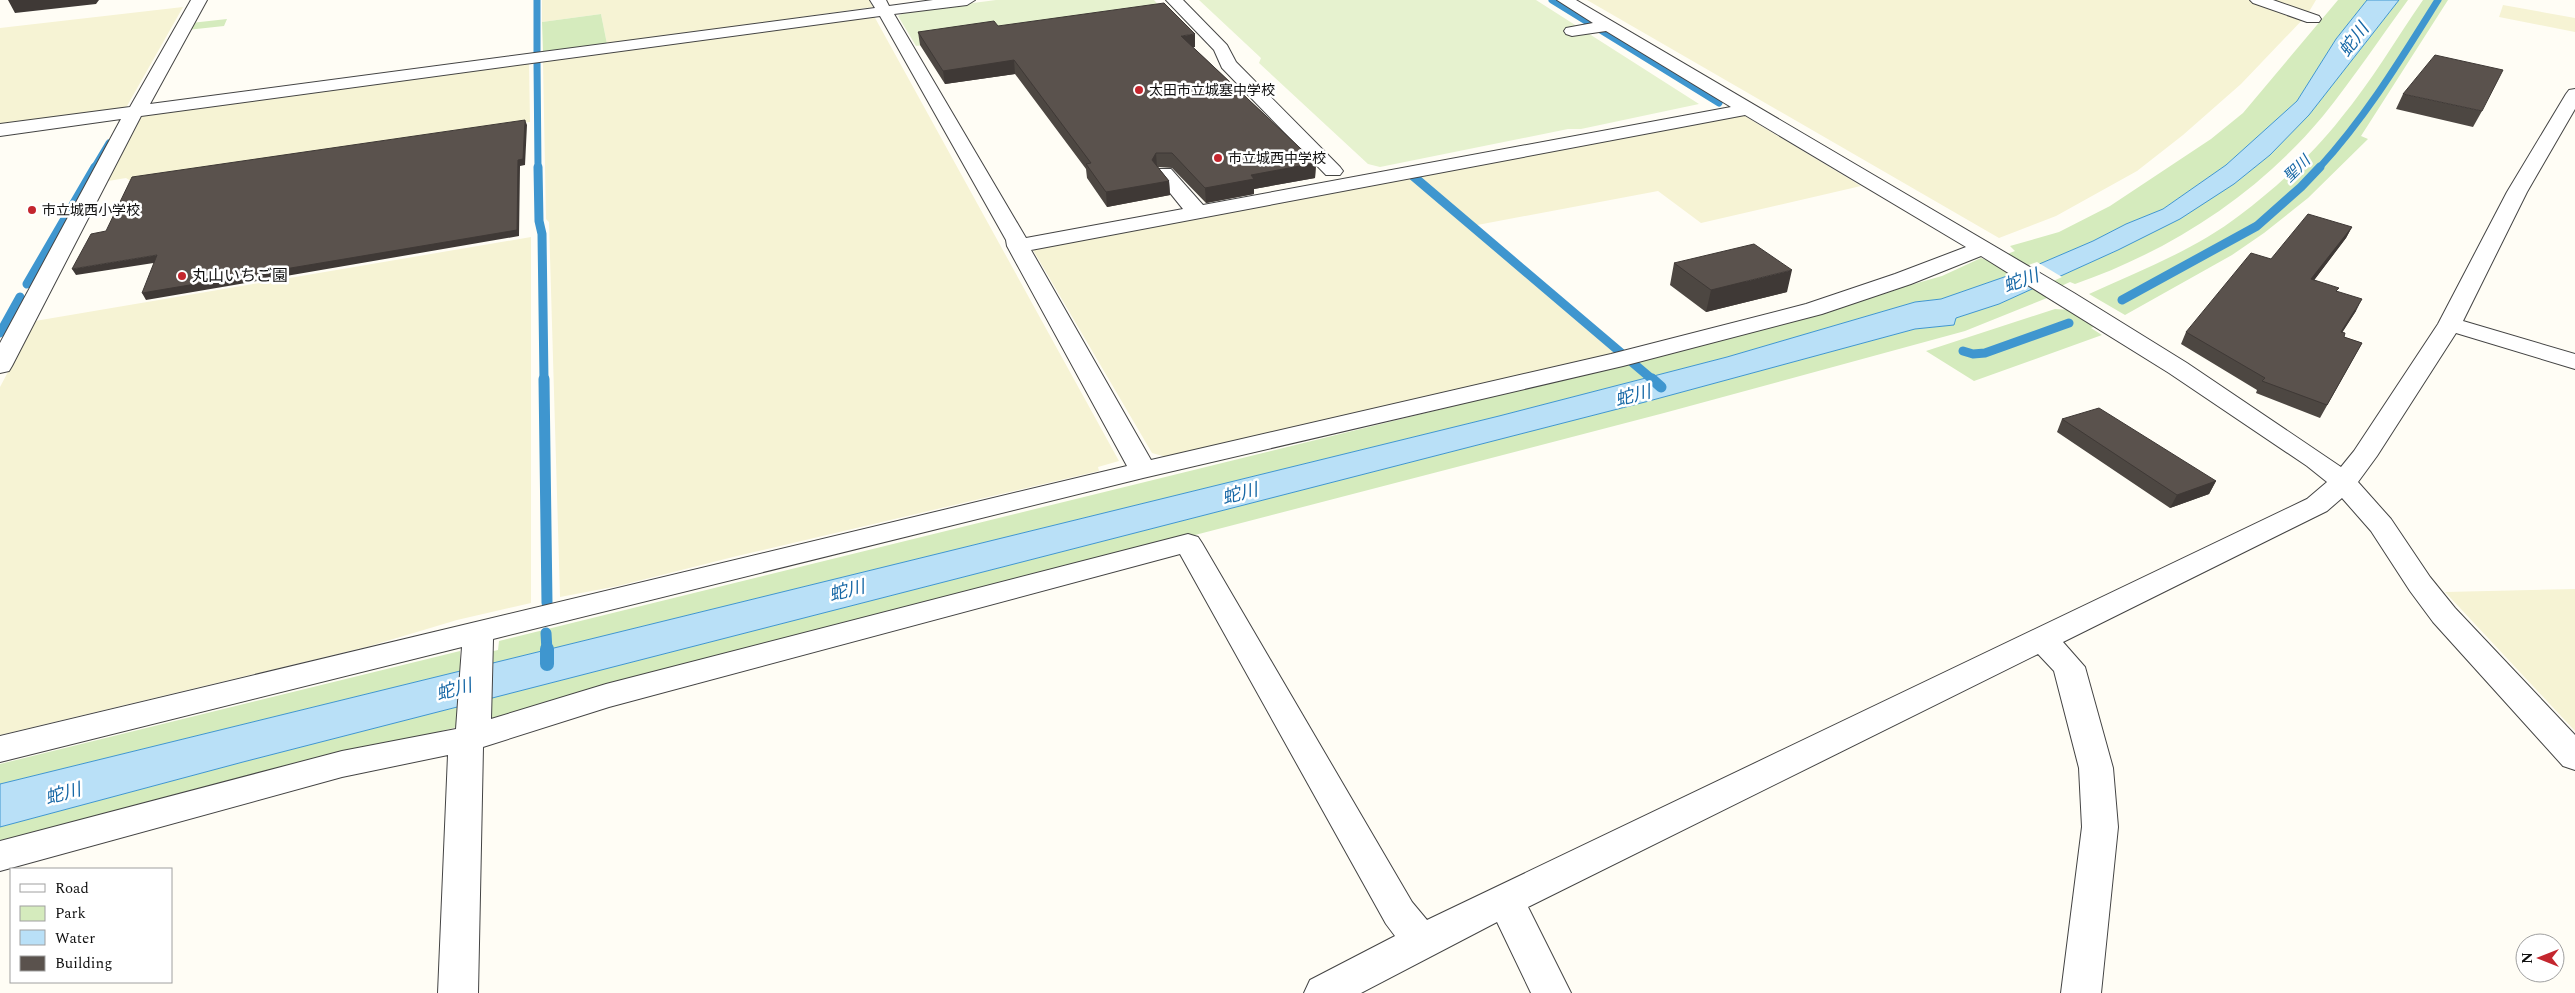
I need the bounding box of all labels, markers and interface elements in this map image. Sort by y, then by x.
water label: 蛇川 [2332,16,2377,62]
place label: 太田市立城塞中学校 [1149,80,1275,101]
marker: 太田市立城塞中学校 [1133,84,1145,96]
place label: 市立城西中学校 [1228,148,1326,169]
water label: 聖川 [2278,149,2317,188]
marker: 市立城西中学校 [1212,152,1224,164]
place label: 市立城西小学校 [42,200,140,221]
marker: 市立城西小学校 [26,204,38,216]
water label: 蛇川 [1999,261,2044,300]
place label: 丸山いちご園 [192,264,288,288]
marker: 丸山いちご園 [176,270,188,282]
water label: 蛇川 [1612,378,1656,413]
water label: 蛇川 [1219,476,1263,511]
water label: 蛇川 [826,573,870,608]
water label: 蛇川 [433,672,477,708]
water label: 蛇川 [42,776,86,812]
legend [10,868,172,983]
text: Road [55,877,89,900]
text: Park [55,902,86,925]
text: Water [55,927,95,950]
north arrow [2515,933,2565,983]
text: Building [55,952,112,975]
text: N [2517,952,2538,964]

